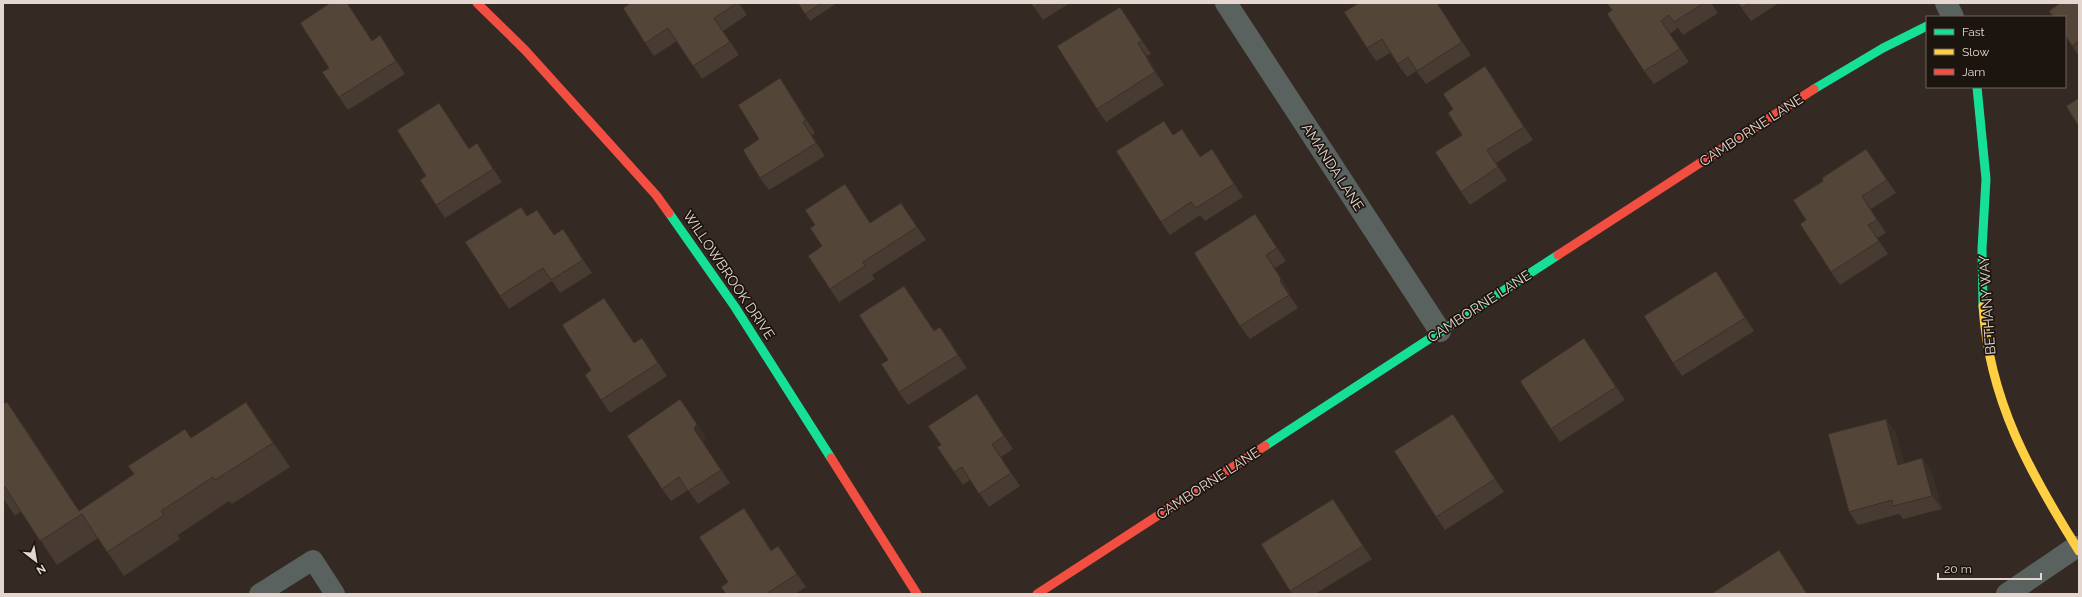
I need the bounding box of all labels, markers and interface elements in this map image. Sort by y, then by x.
legend [1926,16,2066,88]
text: Fast [1962,25,1985,39]
text: Slow [1962,45,1989,59]
text: Jam [1962,65,1985,79]
street label: CAMBORNE LANE [1696,91,1806,169]
street label: AMANDA LANE [1299,120,1367,214]
street label: WILLOWBROOK DRIVE [680,208,778,342]
street label: BETHANY WAY [1976,255,1998,355]
street label: CAMBORNE LANE [1424,267,1534,345]
street label: CAMBORNE LANE [1153,444,1263,522]
north arrow [16,541,56,581]
scale bar [1938,555,2041,581]
text: N [34,561,48,577]
text: 20 m [1944,562,1972,576]

